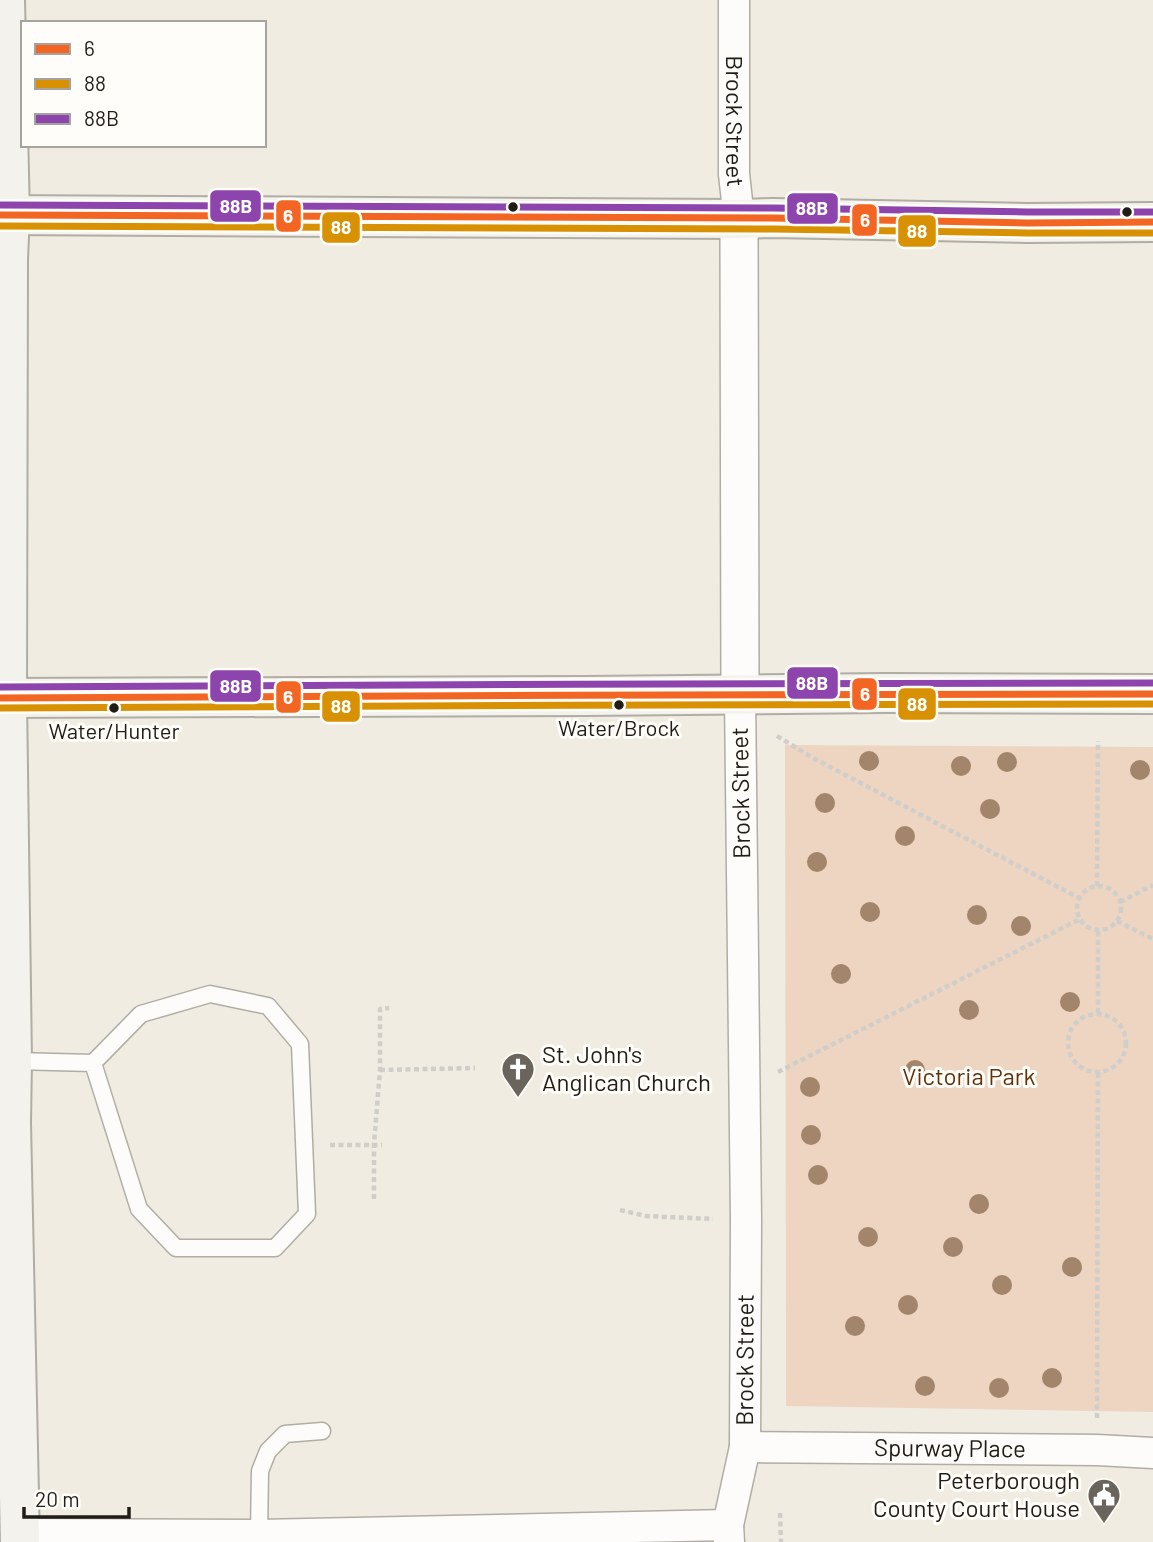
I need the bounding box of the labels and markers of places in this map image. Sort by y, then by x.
unlabelled marker [506,200,520,214]
unlabelled marker [1120,205,1134,219]
marker: Water/Brock [612,698,626,712]
marker: Water/Hunter [107,701,121,715]
place label: Water/Brock [558,714,680,740]
place label: Water/Hunter [48,717,180,743]
place label: St. John's Anglican Church [542,1039,711,1096]
church icon: St. John's Anglican Church [499,1050,537,1099]
place label: Peterborough County Court House [873,1465,1080,1522]
public building icon: Peterborough County Court House [1085,1476,1123,1525]

